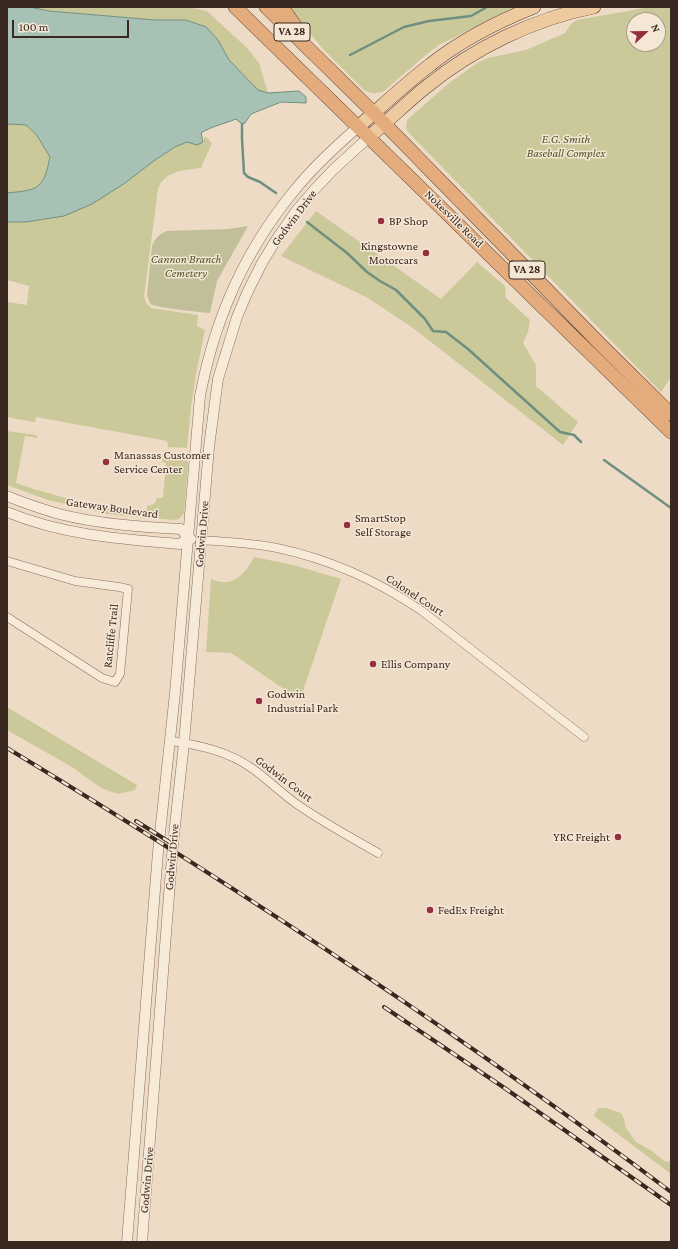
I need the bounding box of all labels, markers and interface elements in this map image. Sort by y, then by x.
scale bar [14,12,131,38]
north arrow [626,12,666,52]
text: 100 m [19,20,48,34]
text: N [649,22,663,34]
road number: VA 28 [274,23,310,41]
park label: E.G. Smith Baseball Complex [527,132,605,160]
street label: Godwin Drive [268,187,320,249]
street label: Nokesville Road [422,187,486,251]
place label: BP Shop [389,214,428,228]
marker: BP Shop [376,216,386,226]
place label: Kingstowne Motorcars [361,239,418,267]
marker: Kingstowne Motorcars [421,248,431,258]
park label: Cannon Branch Cemetery [151,252,221,280]
road number: VA 28 [509,261,545,279]
place label: Manassas Customer Service Center [114,448,211,476]
marker: Manassas Customer Service Center [101,457,111,467]
street label: Gateway Boulevard [65,494,159,522]
street label: Godwin Drive [192,500,212,568]
place label: SmartStop Self Storage [355,511,411,539]
marker: SmartStop Self Storage [342,520,352,530]
street label: Colonel Court [383,571,447,619]
street label: Ratcliffe Trail [100,603,122,669]
place label: Ellis Company [381,657,450,671]
marker: Ellis Company [368,659,378,669]
place label: Godwin Industrial Park [267,687,338,715]
marker: Godwin Industrial Park [254,696,264,706]
street label: Godwin Court [252,753,316,805]
street label: Godwin Drive [162,823,182,891]
place label: YRC Freight [553,830,610,844]
marker: YRC Freight [613,832,623,842]
place label: FedEx Freight [438,903,504,917]
marker: FedEx Freight [425,905,435,915]
street label: Godwin Drive [137,1146,157,1214]

